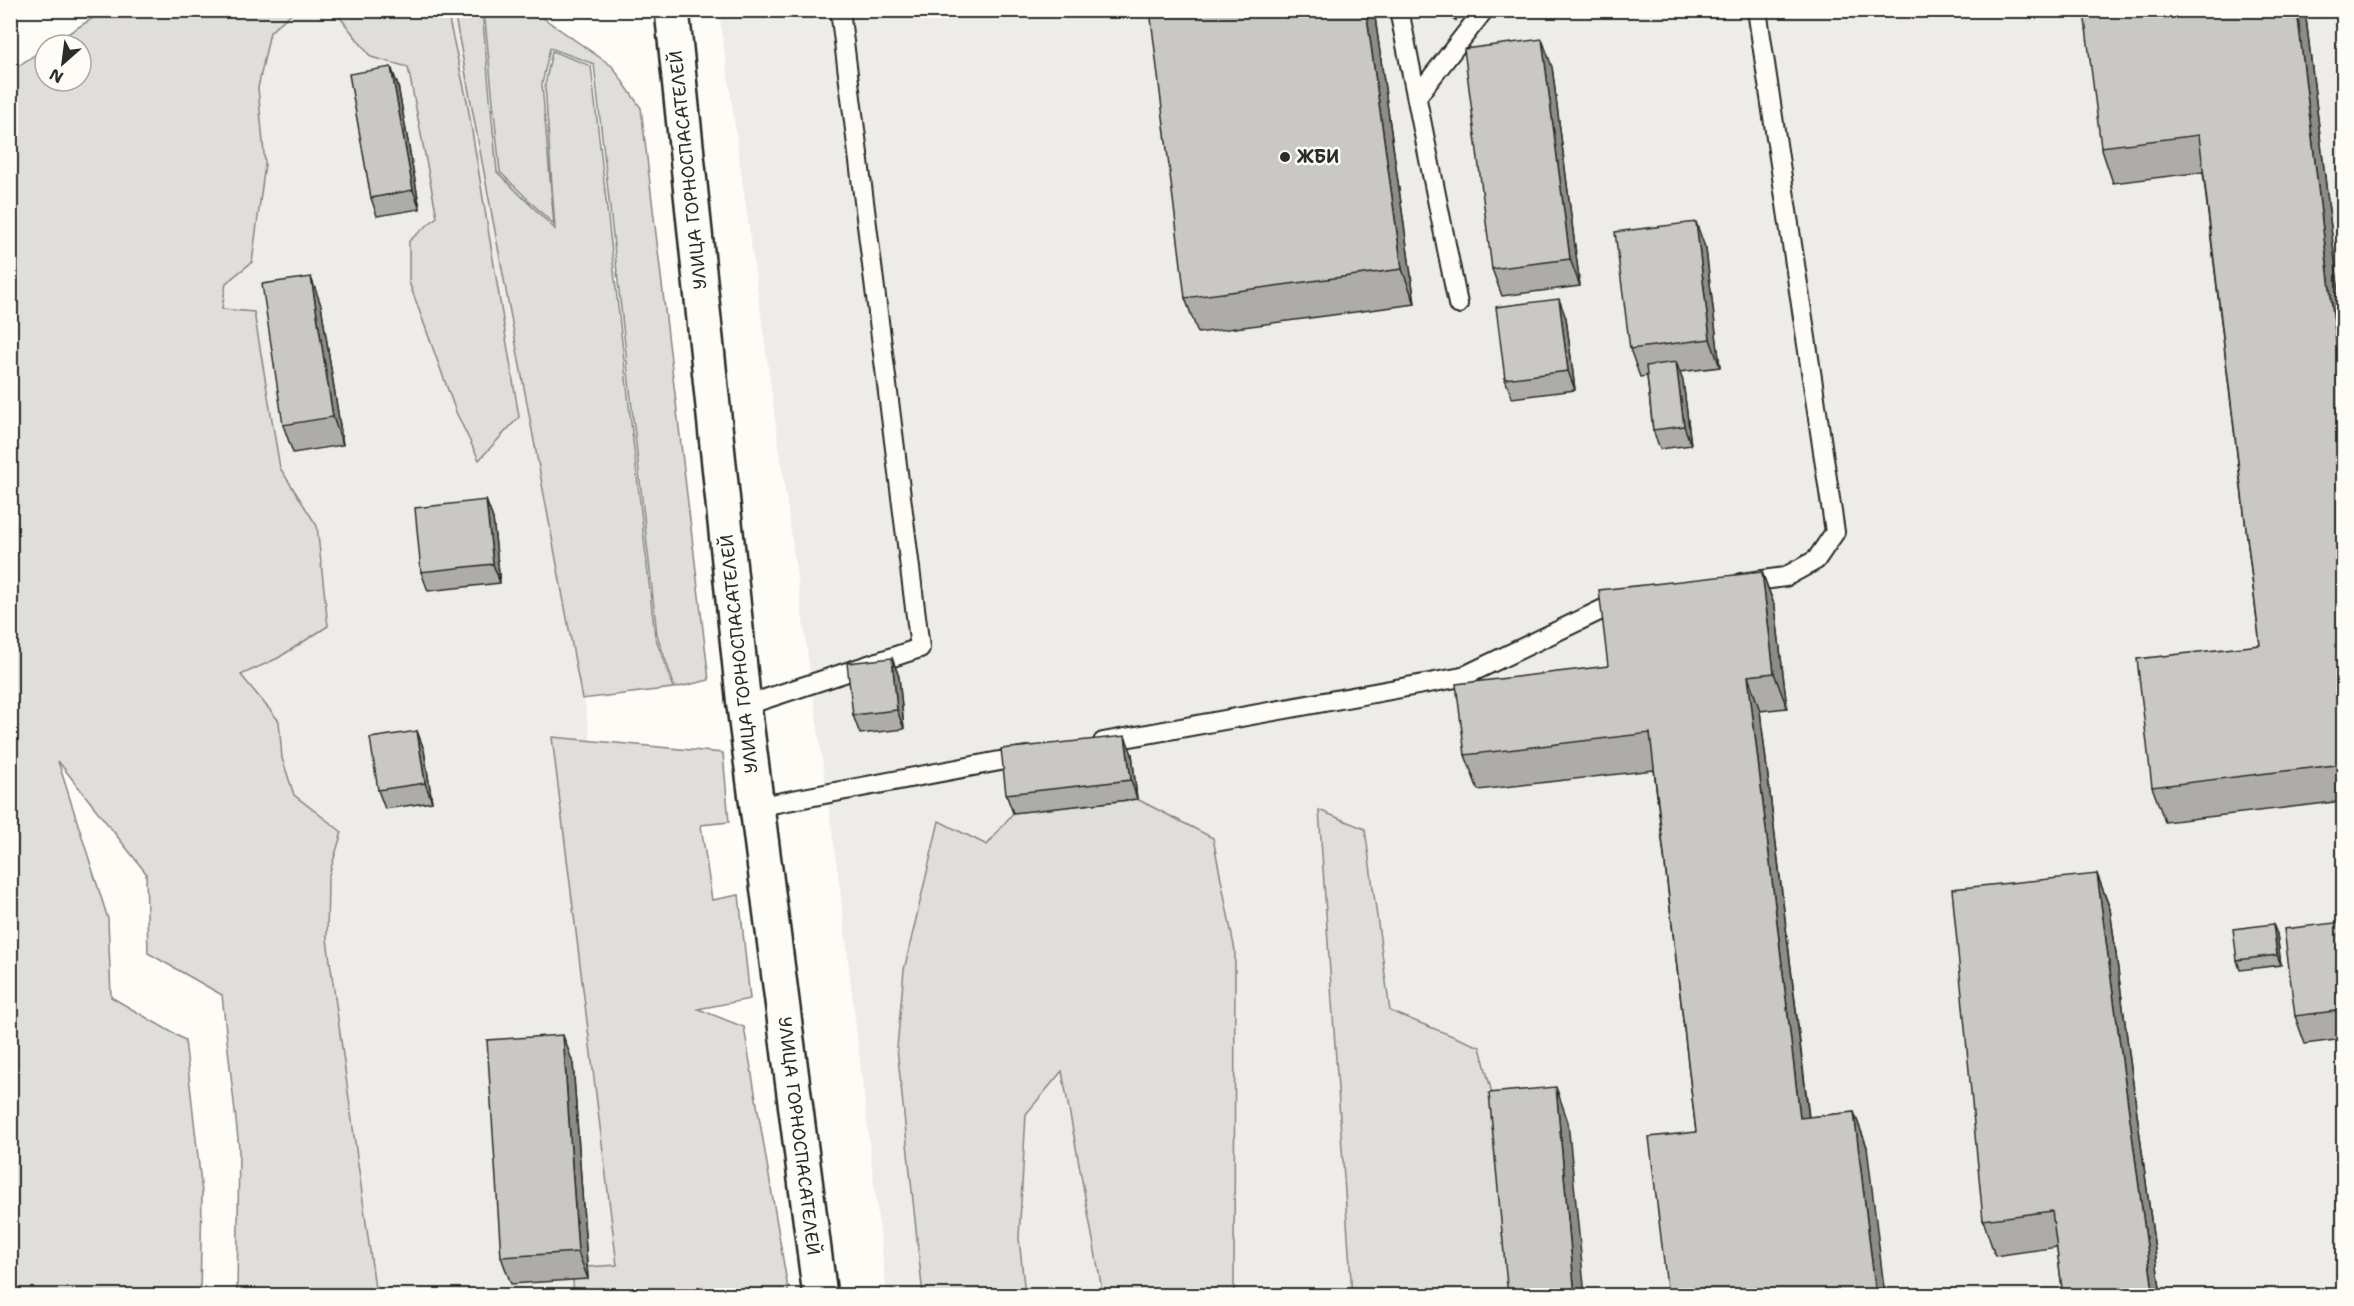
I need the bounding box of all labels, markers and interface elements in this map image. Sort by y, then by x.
north arrow [33,33,93,93]
street label: УЛИЦА ГОРНОСПАСАТЕЛЕЙ [664,49,712,291]
text: N [46,64,67,88]
place label: ЖБИ [1297,145,1339,169]
marker: ЖБИ [1278,150,1292,164]
street label: УЛИЦА ГОРНОСПАСАТЕЛЕЙ [715,533,763,775]
street label: УЛИЦА ГОРНОСПАСАТЕЛЕЙ [772,1015,826,1257]

